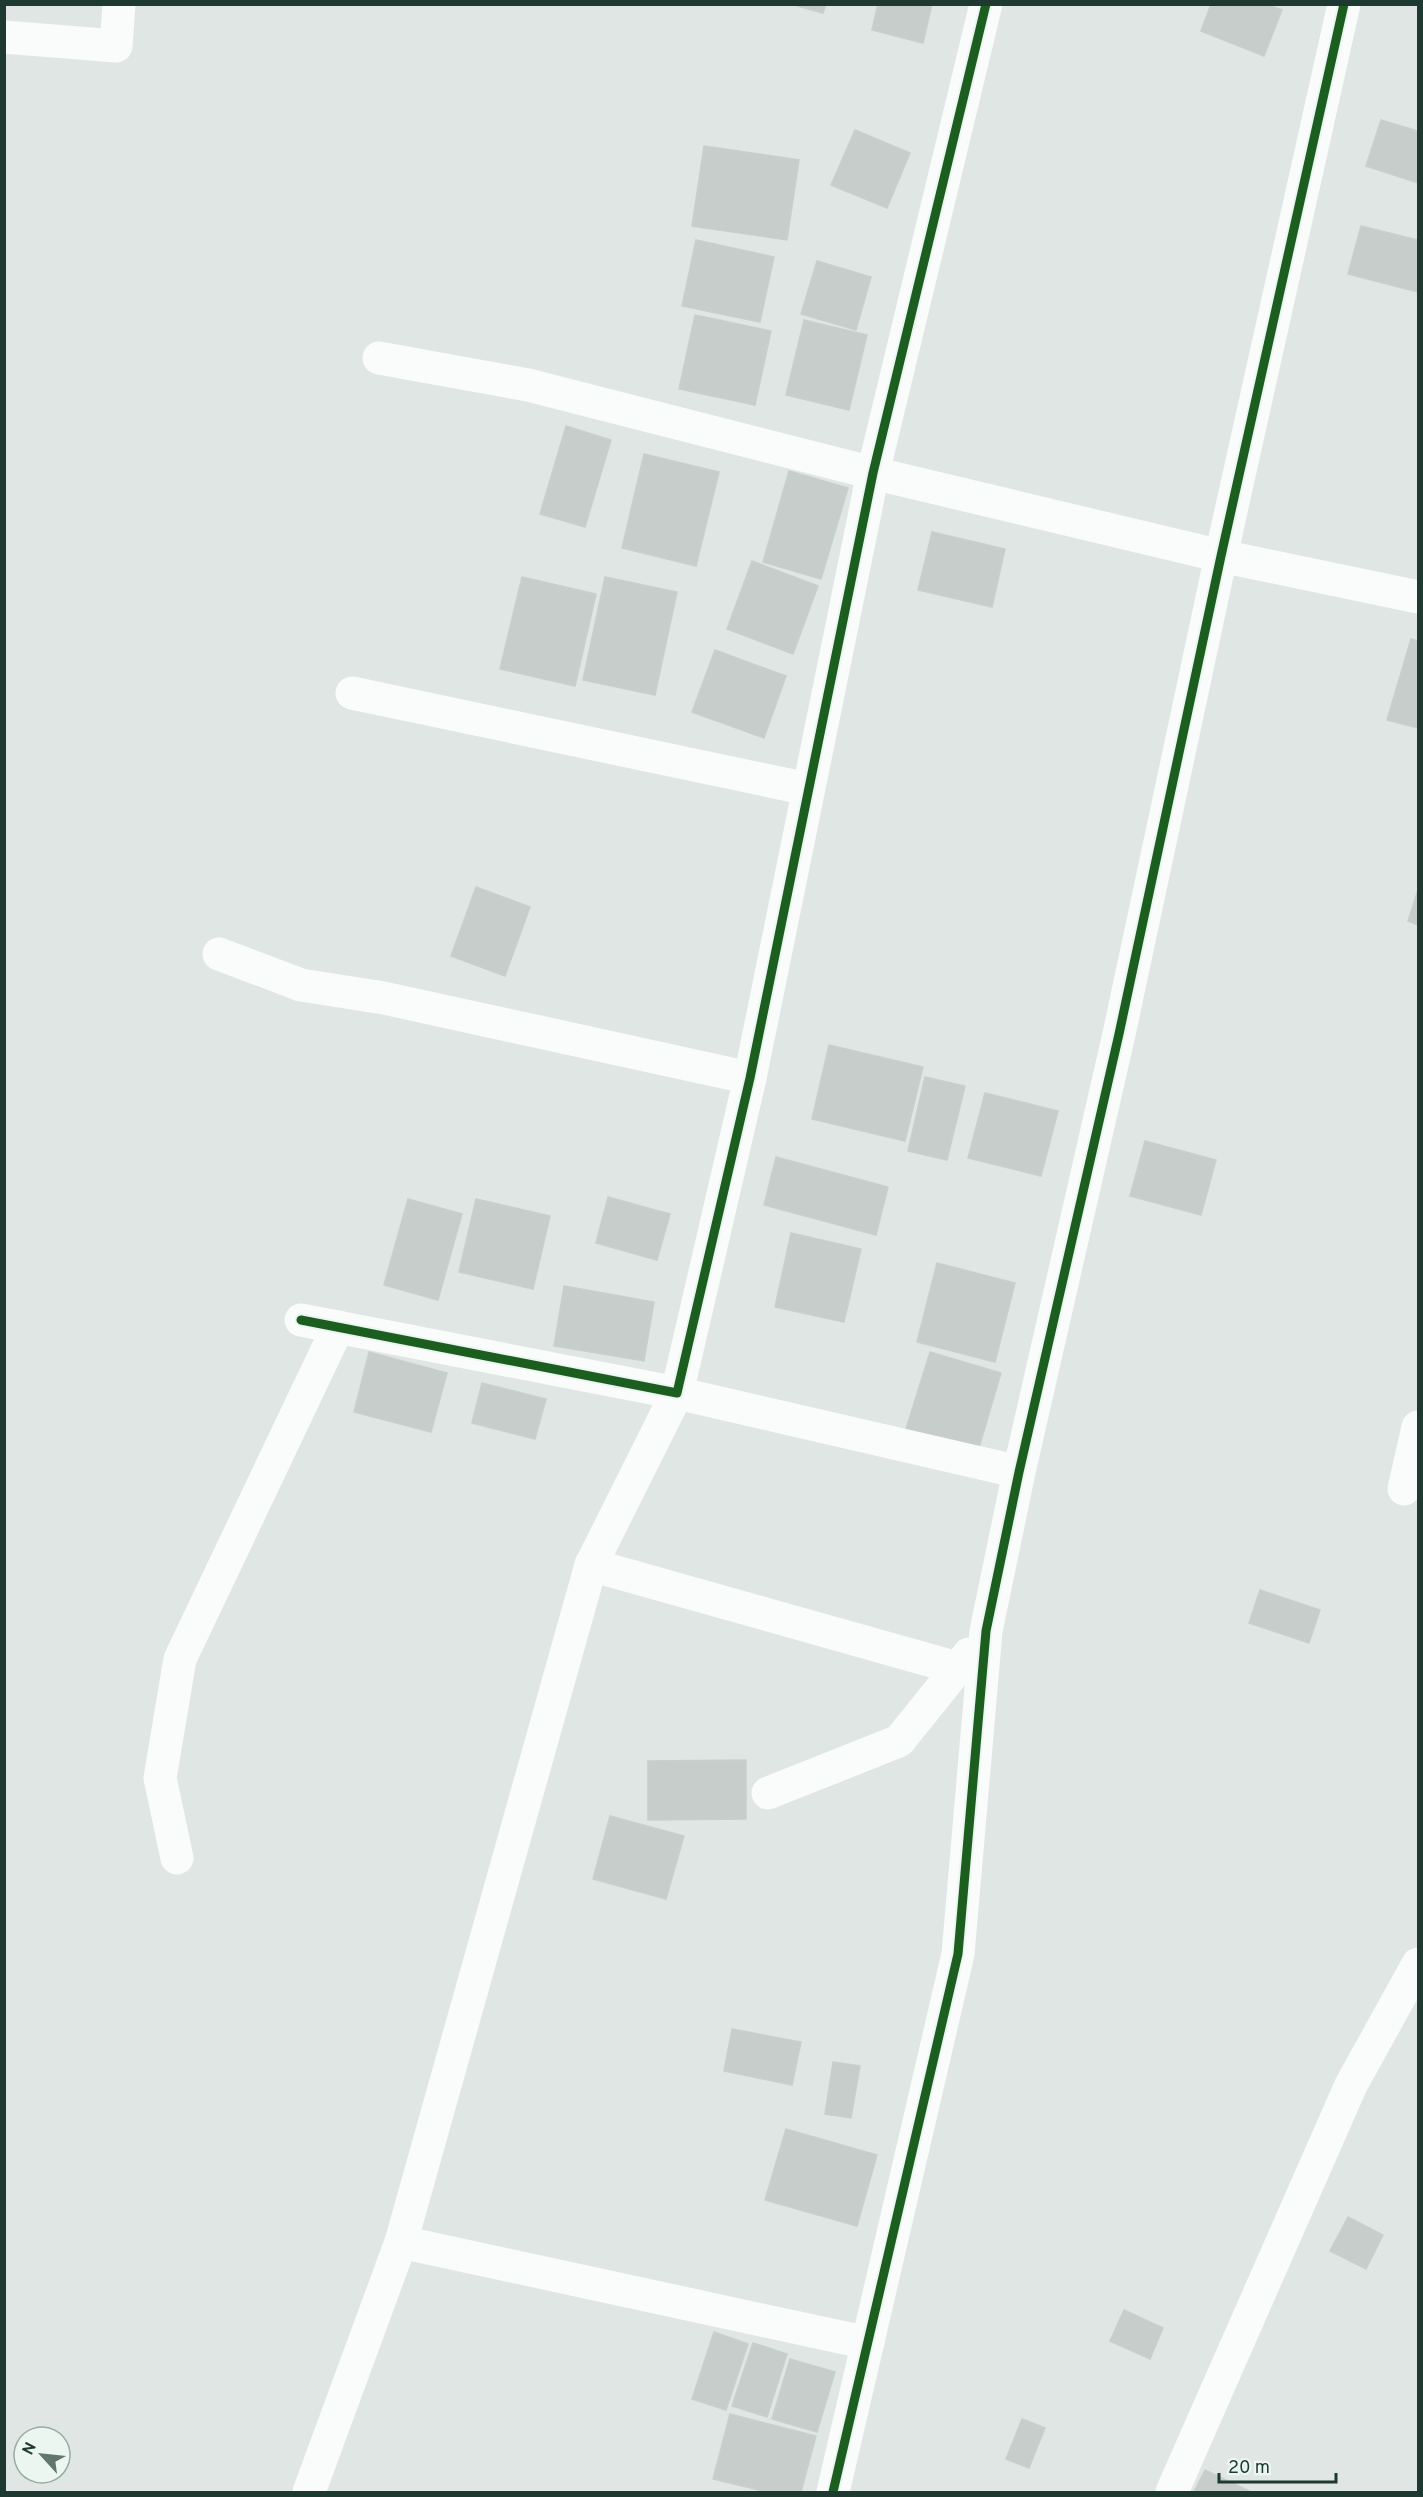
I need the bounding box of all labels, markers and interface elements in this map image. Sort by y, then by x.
north arrow [12,2425,72,2485]
text: N [19,2439,42,2459]
scale bar [1219,2446,1336,2484]
text: 20 m [1228,2457,1270,2480]

